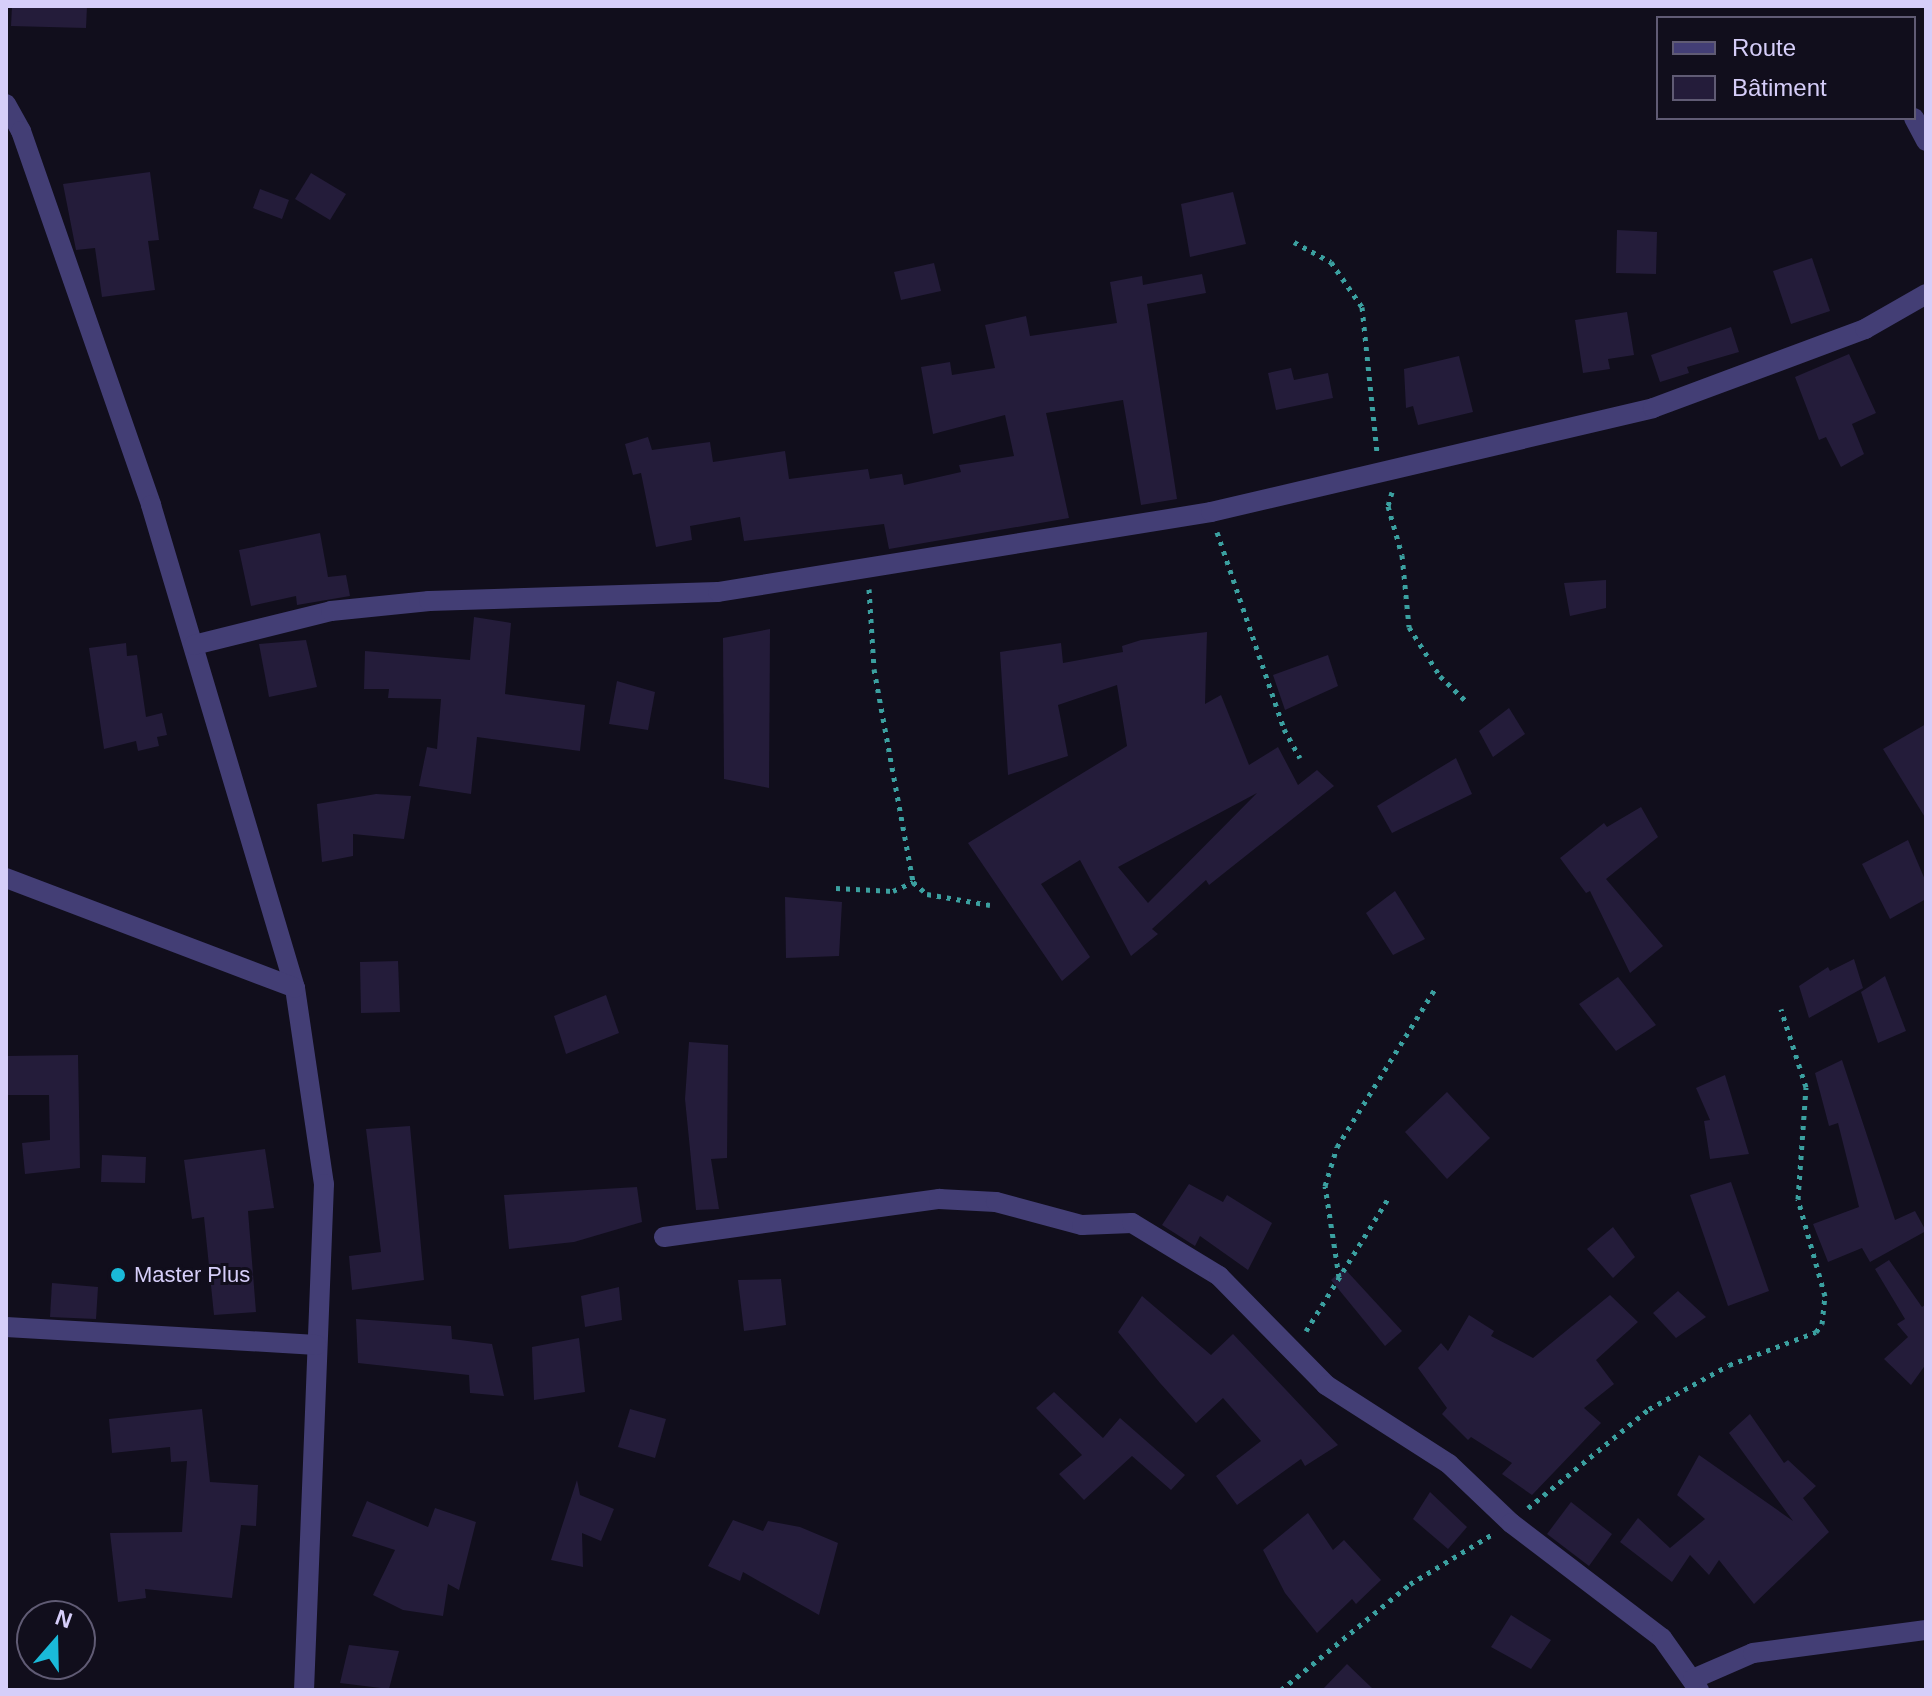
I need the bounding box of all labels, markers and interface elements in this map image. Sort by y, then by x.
legend [1656,16,1916,120]
text: Route [1732,34,1796,61]
text: Bâtiment [1732,74,1827,101]
place label: Master Plus [134,1262,250,1288]
marker: Master Plus [109,1266,127,1284]
north arrow [16,1600,96,1680]
text: N [52,1604,75,1633]

